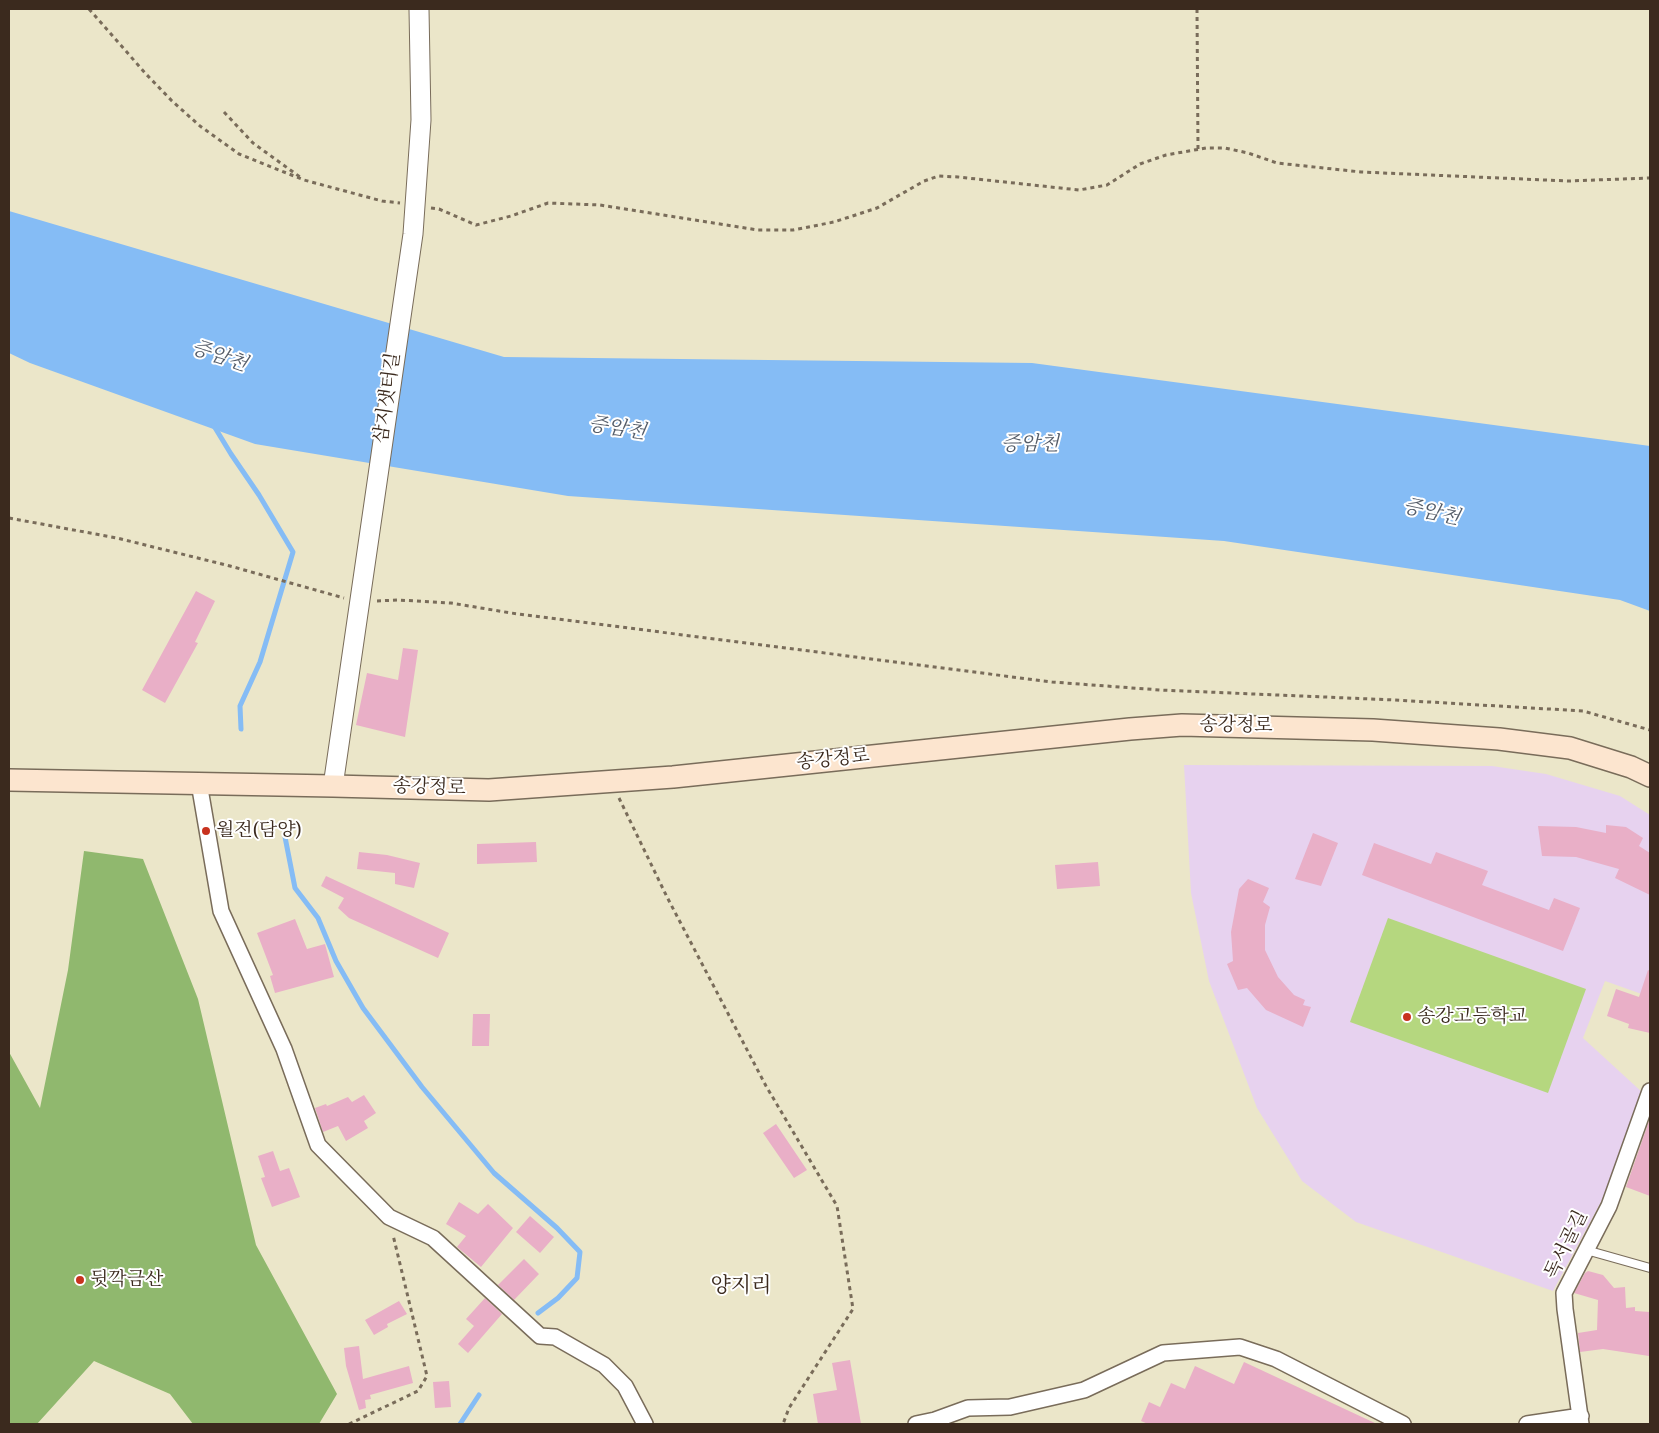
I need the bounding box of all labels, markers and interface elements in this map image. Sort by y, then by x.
water label: 증암천 [188,336,250,378]
street label: 삼지샛터길 [370,351,406,445]
water label: 증암천 [586,413,648,445]
water label: 증암천 [1001,433,1059,457]
water label: 증암천 [1400,495,1462,531]
street label: 송강정로 [1199,714,1273,738]
street label: 송강정로 [795,745,871,775]
street label: 송강정로 [392,775,466,801]
place label: 월전(담양) [216,820,302,842]
marker: 월전(담양) [200,825,212,837]
place label: 송강고등학교 [1417,1006,1527,1028]
marker: 송강고등학교 [1401,1011,1413,1023]
street label: 독서골길 [1541,1207,1593,1283]
place label: 뒷깍금산 [90,1269,163,1291]
marker: 뒷깍금산 [74,1274,86,1286]
district label: 양지리 [711,1274,771,1300]

